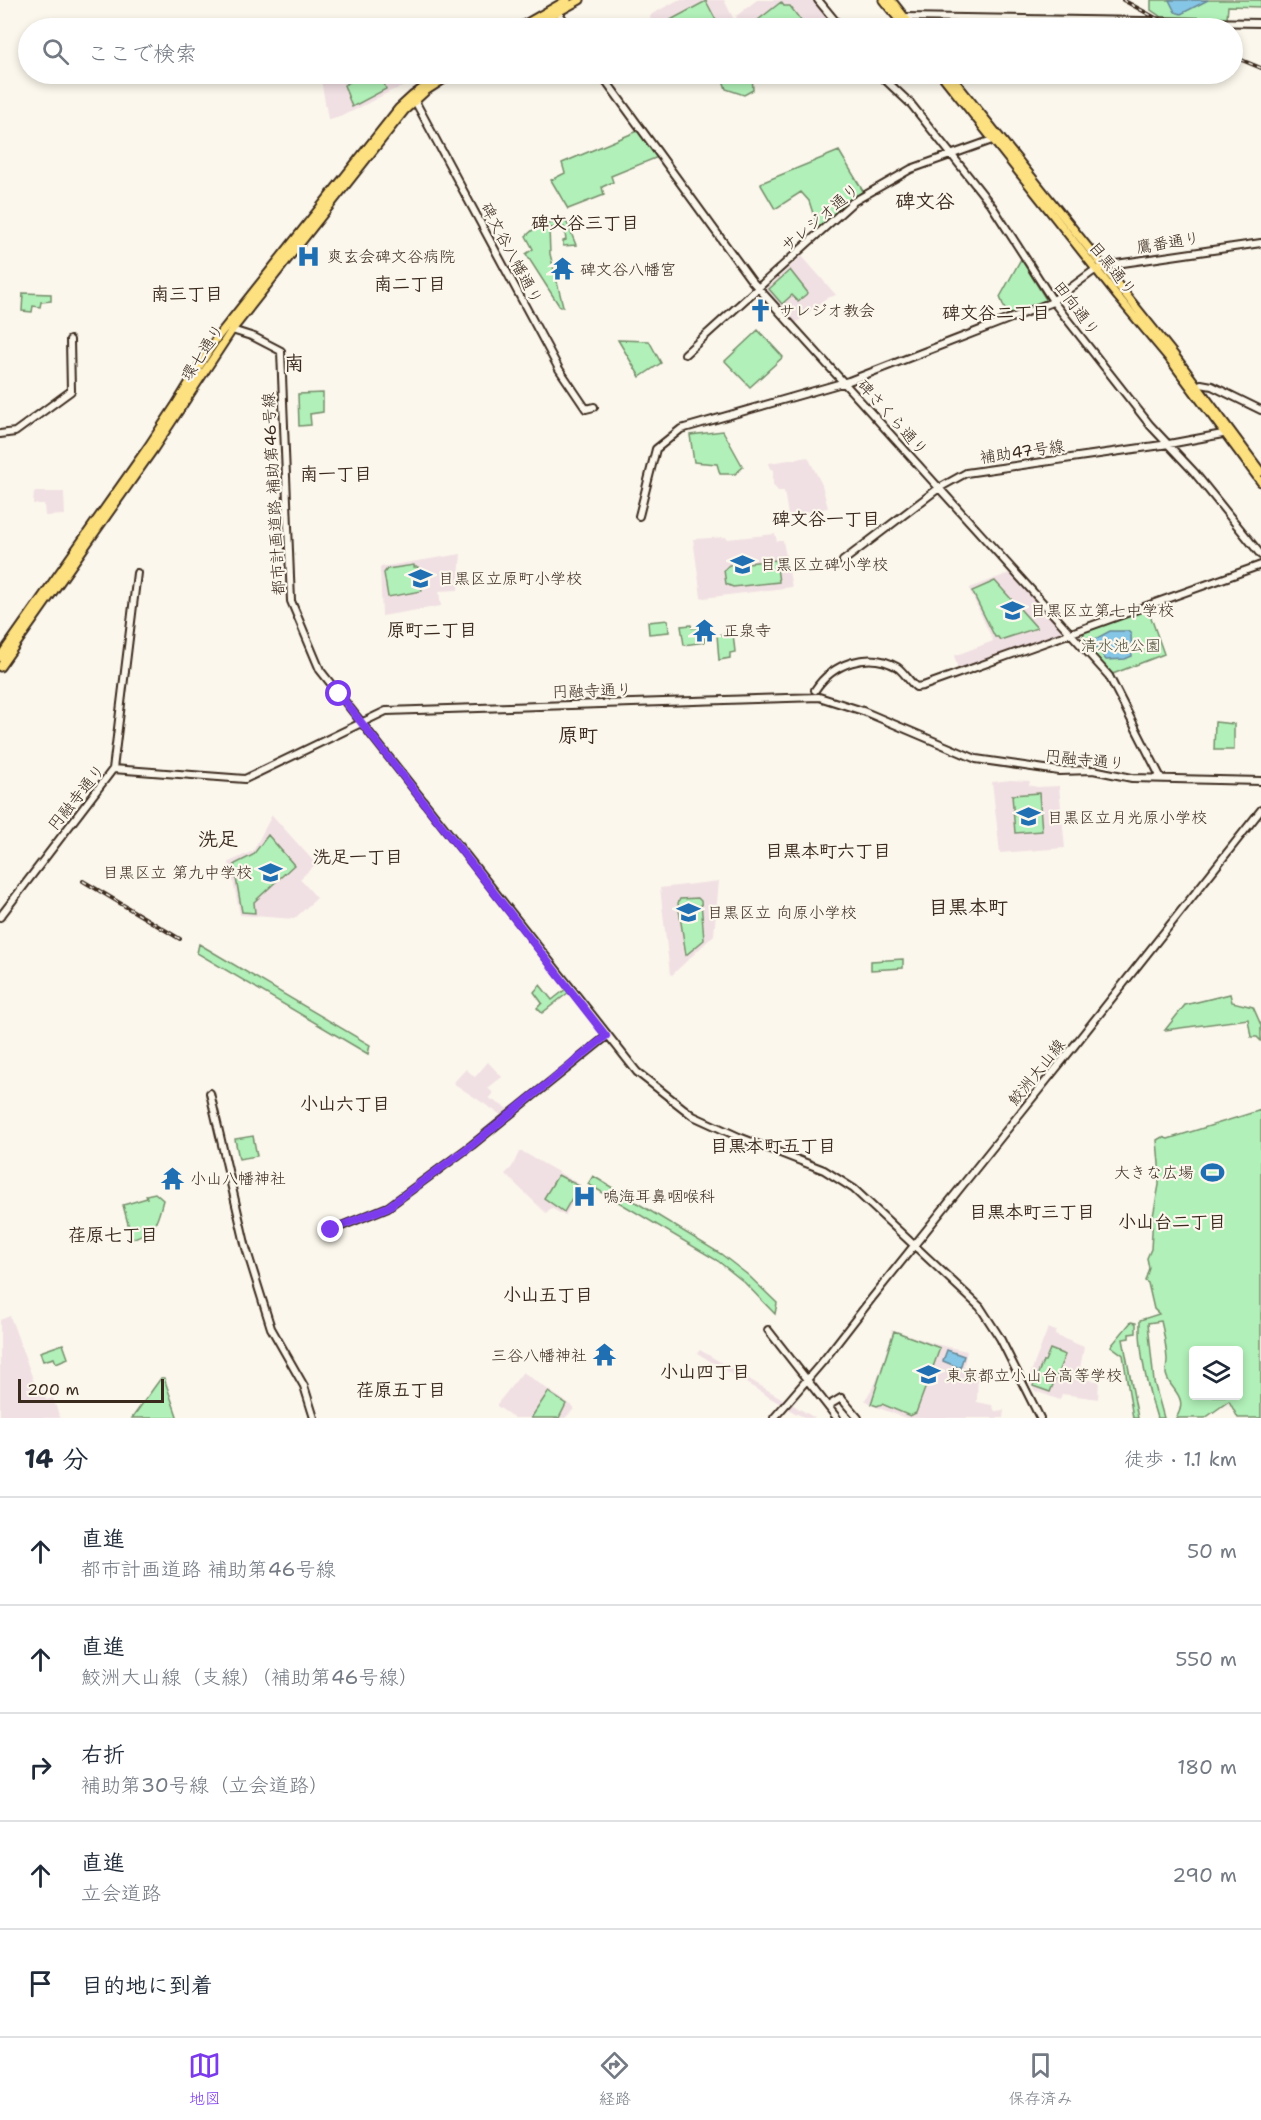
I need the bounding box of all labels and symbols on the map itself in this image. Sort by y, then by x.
street label: サレジオ通り [777,178,864,256]
district label: 碑文谷 [895,188,955,214]
street label: 碑文谷八幡通り [476,199,547,308]
district label: 碑文谷三丁目 [531,211,639,235]
street label: 鷹番通り [1135,227,1201,258]
street label: 目黒通り [1084,237,1141,300]
hospital icon: 爽玄会碑文谷病院 [296,243,322,269]
place label: 爽玄会碑文谷病院 [327,246,455,267]
temple icon: 碑文谷八幡宮 [549,256,575,282]
place label: 碑文谷八幡宮 [580,259,676,280]
district label: 南二丁目 [374,272,446,296]
street label: 田向通り [1049,276,1104,340]
district label: 南三丁目 [151,282,223,306]
church icon: サレジオ教会 [748,297,774,323]
place label: サレジオ教会 [779,300,875,321]
district label: 碑文谷二丁目 [942,301,1050,325]
street label: 環七通り [176,320,229,385]
district label: 南 [284,350,304,376]
street label: 碑さくら通り [853,375,933,460]
street label: 都市計画道路 補助第46号線 [258,392,289,596]
street label: 補助47号線 [978,435,1066,468]
district label: 南一丁目 [300,462,372,486]
district label: 碑文谷一丁目 [772,507,880,531]
school or university icon: 目黒区立碑小学校 [729,551,755,577]
place label: 目黒区立碑小学校 [760,554,888,575]
school or university icon: 目黒区立原町小学校 [407,565,433,591]
place label: 目黒区立原町小学校 [438,568,582,589]
school or university icon: 目黒区立第七中学校 [999,597,1025,623]
place label: 目黒区立第七中学校 [1030,600,1174,621]
temple icon: 正泉寺 [692,617,718,643]
district label: 原町二丁目 [387,618,477,642]
place label: 正泉寺 [723,620,771,641]
park label: 清水池公園 [1081,635,1161,656]
street label: 円融寺通り [552,679,632,702]
route start [325,680,351,706]
district label: 原町 [558,722,598,748]
street label: 円融寺通り [1044,745,1126,774]
street label: 円融寺通り [43,760,110,835]
school or university icon: 目黒区立月光原小学校 [1016,804,1042,830]
place label: 目黒区立月光原小学校 [1047,807,1207,828]
district label: 洗足 [198,826,238,852]
district label: 目黒本町六丁目 [765,839,891,863]
district label: 洗足一丁目 [313,845,403,869]
school or university icon: 目黒区立 第九中学校 [257,859,283,885]
place label: 目黒区立 第九中学校 [103,862,252,883]
district label: 目黒本町 [928,894,1008,920]
school or university icon: 目黒区立 向原小学校 [676,899,702,925]
place label: 目黒区立 向原小学校 [707,902,856,923]
street label: 鮫洲大山線 [1003,1035,1070,1110]
district label: 小山六丁目 [300,1092,390,1116]
district label: 目黒本町五丁目 [710,1134,836,1158]
sports icon: 大きな広場 [1199,1159,1225,1185]
place label: 大きな広場 [1114,1162,1194,1183]
temple icon: 小山八幡神社 [159,1165,185,1191]
place label: 小山八幡神社 [190,1168,286,1189]
hospital icon: 鳴海耳鼻咽喉科 [572,1183,598,1209]
place label: 鳴海耳鼻咽喉科 [603,1186,715,1207]
district label: 目黒本町三丁目 [969,1200,1095,1224]
district label: 小山台二丁目 [1118,1210,1226,1234]
route end [317,1216,343,1242]
district label: 荏原七丁目 [68,1223,158,1247]
district label: 小山五丁目 [503,1283,593,1307]
temple icon: 三谷八幡神社 [592,1342,618,1368]
place label: 三谷八幡神社 [491,1345,587,1366]
district label: 小山四丁目 [660,1360,750,1384]
school or university icon: 東京都立小山台高等学校 [915,1362,941,1388]
place label: 東京都立小山台高等学校 [946,1365,1122,1386]
scale bar [18,1376,164,1404]
district label: 荏原五丁目 [356,1378,446,1402]

